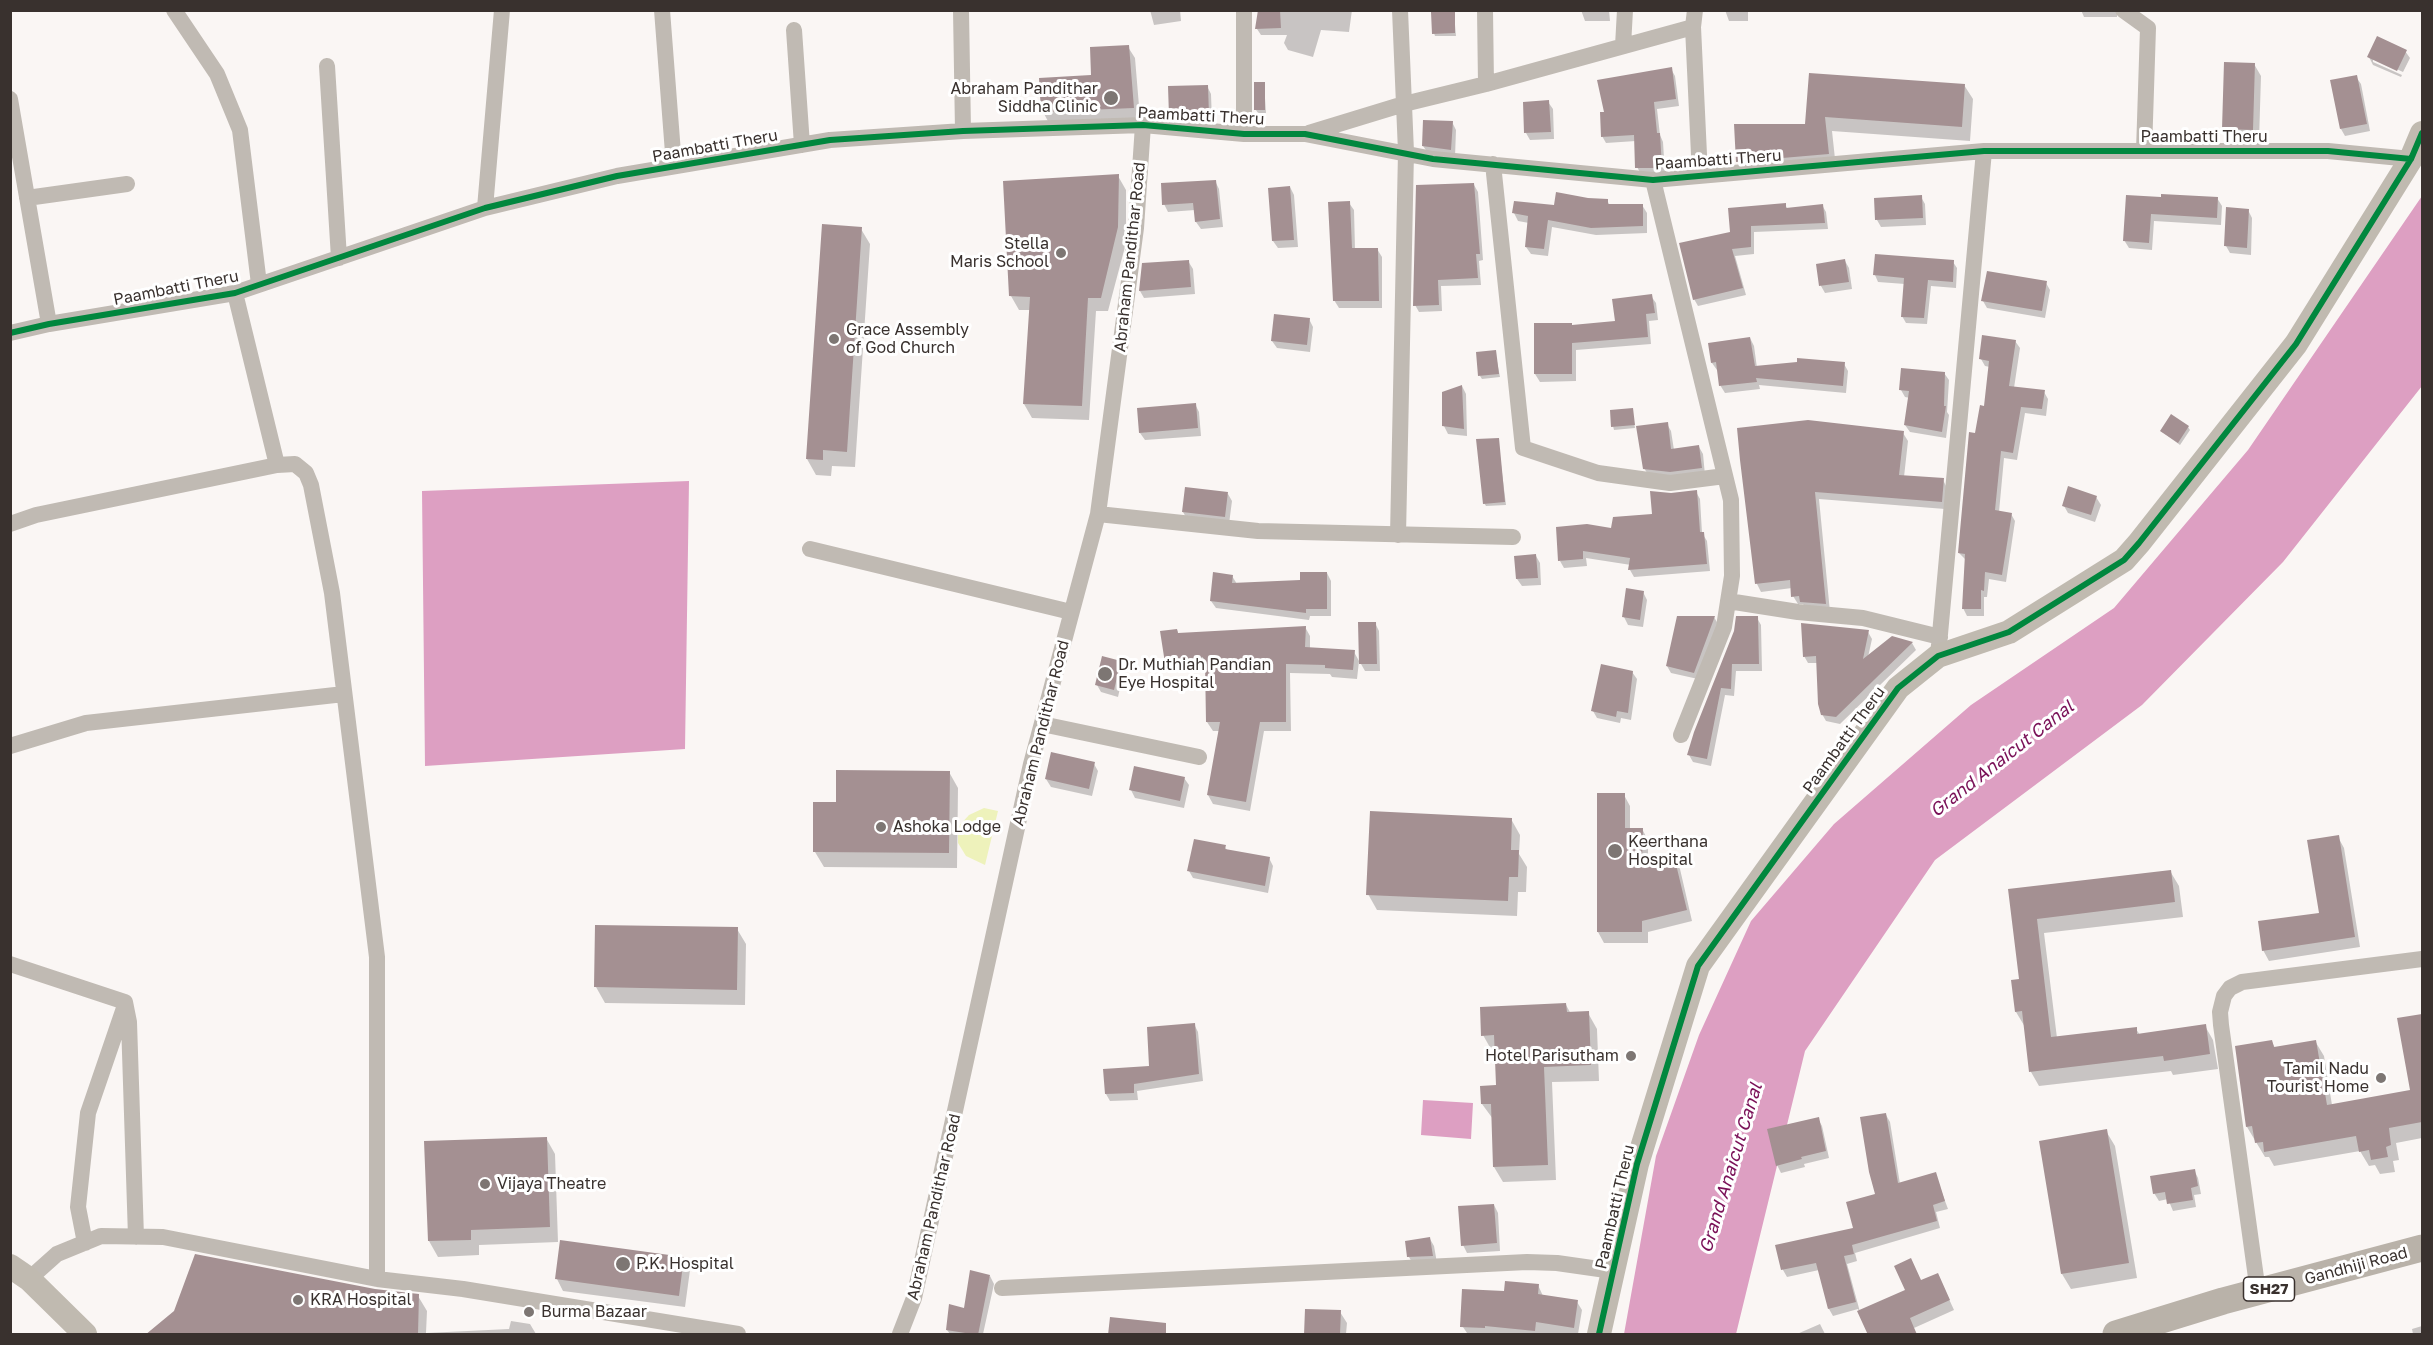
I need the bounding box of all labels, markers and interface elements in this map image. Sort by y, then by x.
place label: Abraham Pandithar Siddha Clinic [950,79,1098,117]
marker: Abraham Pandithar Siddha Clinic [1102,89,1120,107]
street label: Paambatti Theru [1137,103,1265,129]
street label: Paambatti Theru [651,126,779,166]
street label: Paambatti Theru [2140,127,2268,147]
street label: Paambatti Theru [1654,146,1782,174]
street label: Abraham Pandithar Road [1110,161,1150,353]
place label: Stella Maris School [950,234,1049,272]
marker: Stella Maris School [1054,246,1068,260]
street label: Paambatti Theru [112,266,240,310]
place label: Grace Assembly of God Church [846,320,969,358]
marker: Grace Assembly of God Church [827,332,841,346]
street label: Abraham Pandithar Road [1009,638,1073,828]
place label: Dr. Muthiah Pandian Eye Hospital [1118,655,1271,693]
marker: Dr. Muthiah Pandian Eye Hospital [1096,665,1114,683]
street label: Paambatti Theru [1799,683,1889,797]
water label: Grand Anaicut Canal [1926,696,2078,822]
place label: Ashoka Lodge [893,817,1001,837]
marker: Ashoka Lodge [874,820,888,834]
place label: Keerthana Hospital [1628,832,1708,870]
marker: Keerthana Hospital [1606,842,1624,860]
place label: Hotel Parisutham [1485,1046,1619,1066]
marker: Hotel Parisutham [1624,1049,1638,1063]
place label: Tamil Nadu Tourist Home [2267,1059,2369,1097]
marker: Tamil Nadu Tourist Home [2374,1071,2388,1085]
water label: Grand Anaicut Canal [1695,1081,1767,1255]
street label: Abraham Pandithar Road [903,1112,965,1302]
street label: Paambatti Theru [1591,1143,1639,1271]
place label: Vijaya Theatre [497,1174,606,1194]
marker: Vijaya Theatre [478,1177,492,1191]
street label: Gandhiji Road [2302,1243,2410,1289]
place label: P.K. Hospital [636,1254,734,1274]
marker: P.K. Hospital [614,1255,632,1273]
road number: SH27 [2244,1277,2294,1301]
place label: KRA Hospital [310,1290,412,1310]
marker: KRA Hospital [291,1293,305,1307]
place label: Burma Bazaar [541,1302,647,1322]
marker: Burma Bazaar [522,1305,536,1319]

